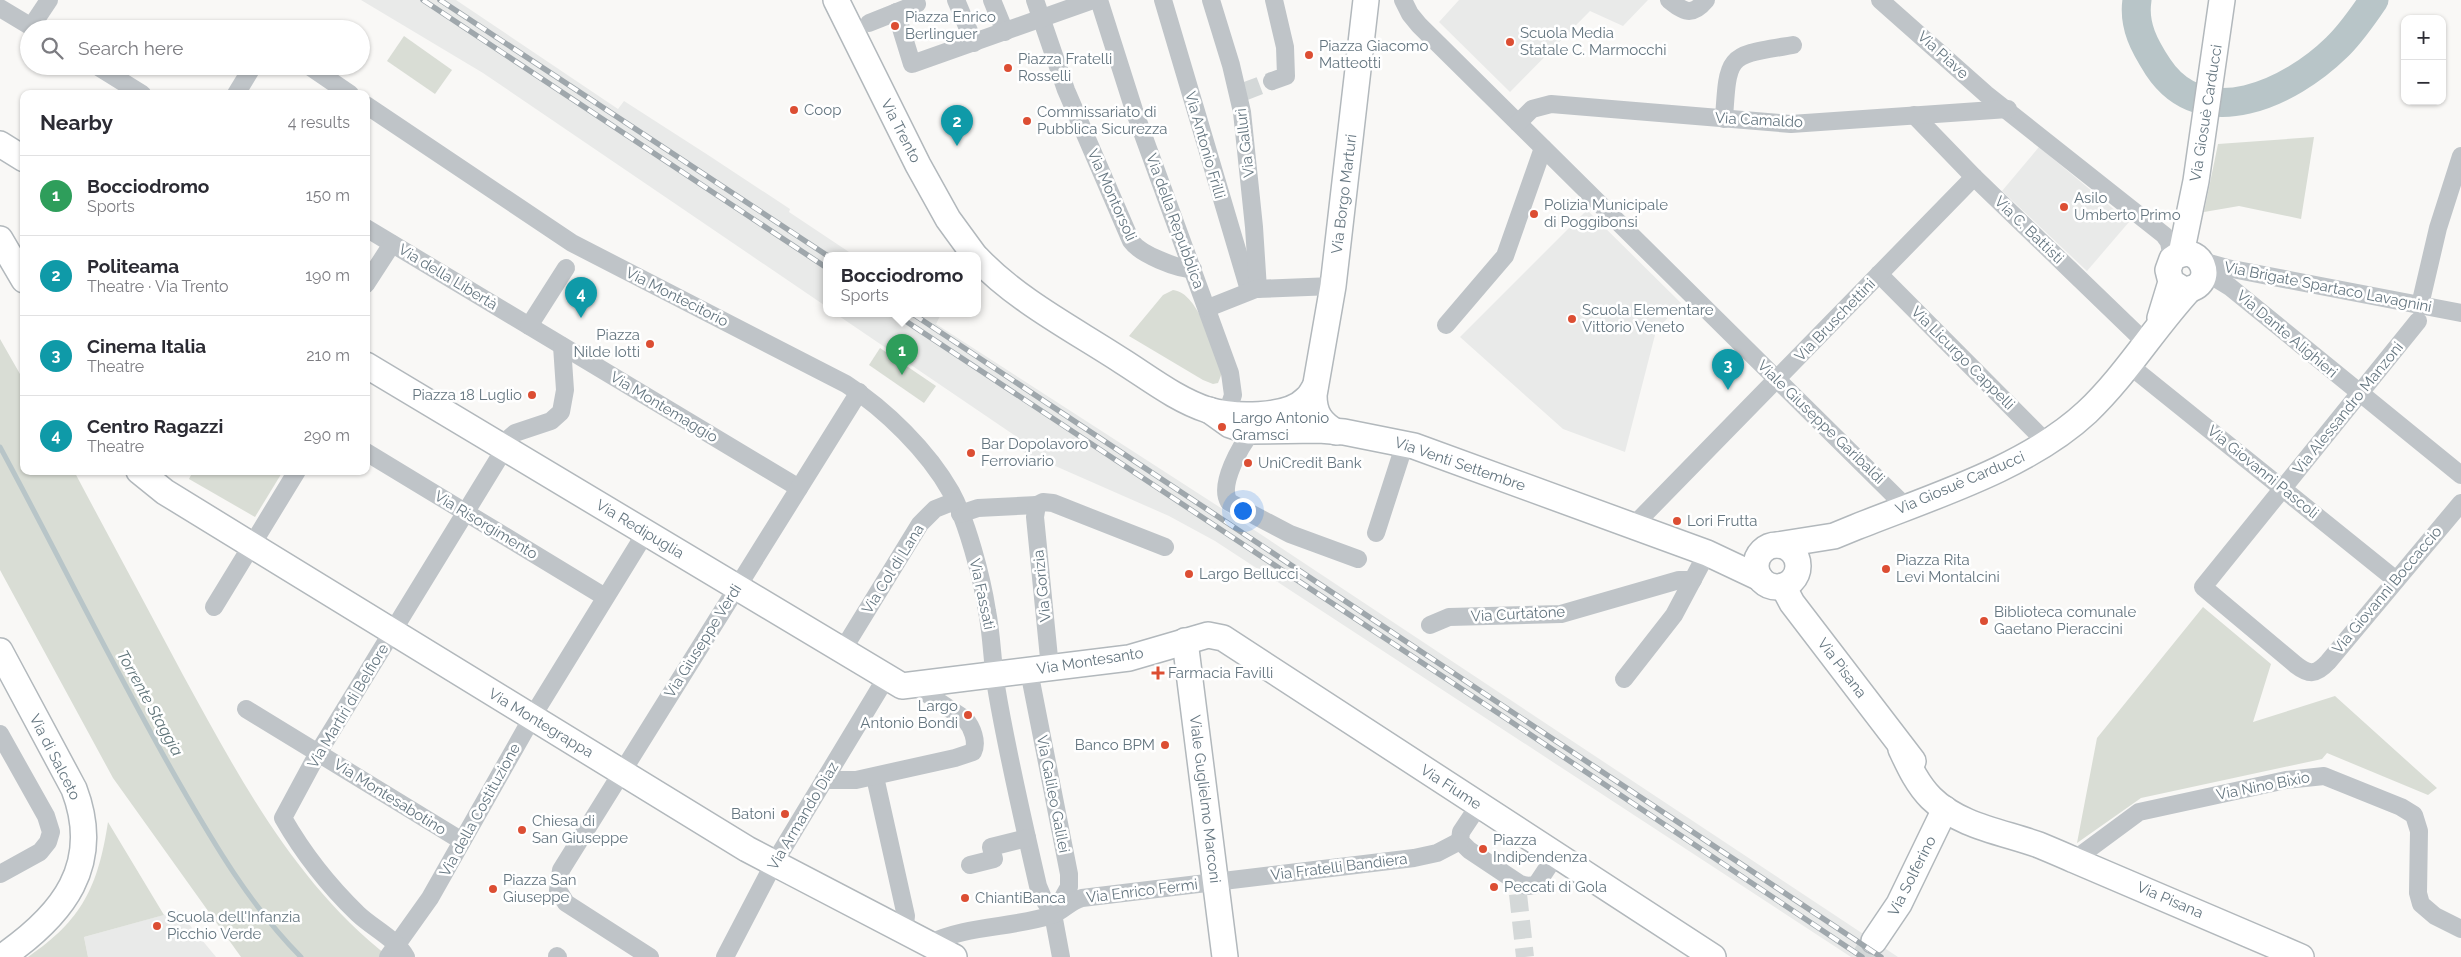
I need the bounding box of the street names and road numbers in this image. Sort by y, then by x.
street label: Via Piave [1914,27,1972,83]
street label: Via Giosuè Carducci [2186,43,2226,183]
street label: Via Antonio Frilli [1181,89,1229,201]
street label: Via Trento [877,96,925,166]
street label: Via Gallurì [1232,107,1258,179]
street label: Via Camaldo [1714,109,1804,131]
street label: Via Borgo Marturi [1328,133,1360,255]
street label: Via Montorsoli [1084,146,1140,244]
street label: Via della Repubblica [1142,151,1208,291]
street label: Via C. Battisti [1991,192,2067,268]
street label: Via della Libertà [395,240,501,314]
street label: Via Brigate Spartaco Lavagnini [2223,258,2433,316]
street label: Via Montecitorio [623,263,731,331]
street label: Via Bruschettini [1791,275,1879,365]
street label: Via Dante Alighieri [2233,287,2341,381]
street label: Via Licurgo Cappelli [1908,303,2018,413]
street label: Via Alessandro Manzoni [2289,338,2407,478]
street label: Viale Giuseppe Garibaldi [1754,356,1888,488]
street label: Via Montemaggio [607,368,721,446]
street label: Via Giovanni Pascoli [2204,422,2322,522]
street label: Via Venti Settembre [1392,433,1528,495]
street label: Via Giosuè Carducci [1893,448,2027,518]
street label: Via Risorgimento [431,487,541,563]
street label: Via Redipuglia [593,496,687,562]
street label: Via Col di Lana [858,521,928,617]
street label: Via Giovanni Boccaccio [2328,523,2446,657]
street label: Via Gorizia [1029,549,1055,623]
street label: Via Fassati [966,557,998,631]
street label: Via Giuseppe Verdi [661,581,745,701]
street label: Via Curtatone [1470,603,1566,625]
street label: Via Pisana [1814,634,1870,702]
street label: Via Martiri di Belfiore [304,640,392,772]
street label: Via Montesanto [1035,644,1145,678]
street label: Via Montegrappa [485,685,597,761]
street label: Via di Salceto [26,711,84,803]
street label: Viale Guglielmo Marconi [1186,714,1224,884]
street label: Via Galileo Galilei [1033,733,1073,855]
street label: Via della Costituzione [436,740,524,880]
street label: Via Montesabotino [330,755,450,839]
street label: Via Armando Diaz [764,759,842,873]
street label: Via Fiume [1417,761,1485,813]
street label: Via Nino Bixio [2215,768,2311,804]
street label: Via Solferino [1884,833,1940,919]
street label: Via Fratelli Bandiera [1270,850,1408,884]
street label: Via Enrico Fermi [1085,875,1199,907]
street label: Via Pisana [2134,878,2206,922]

